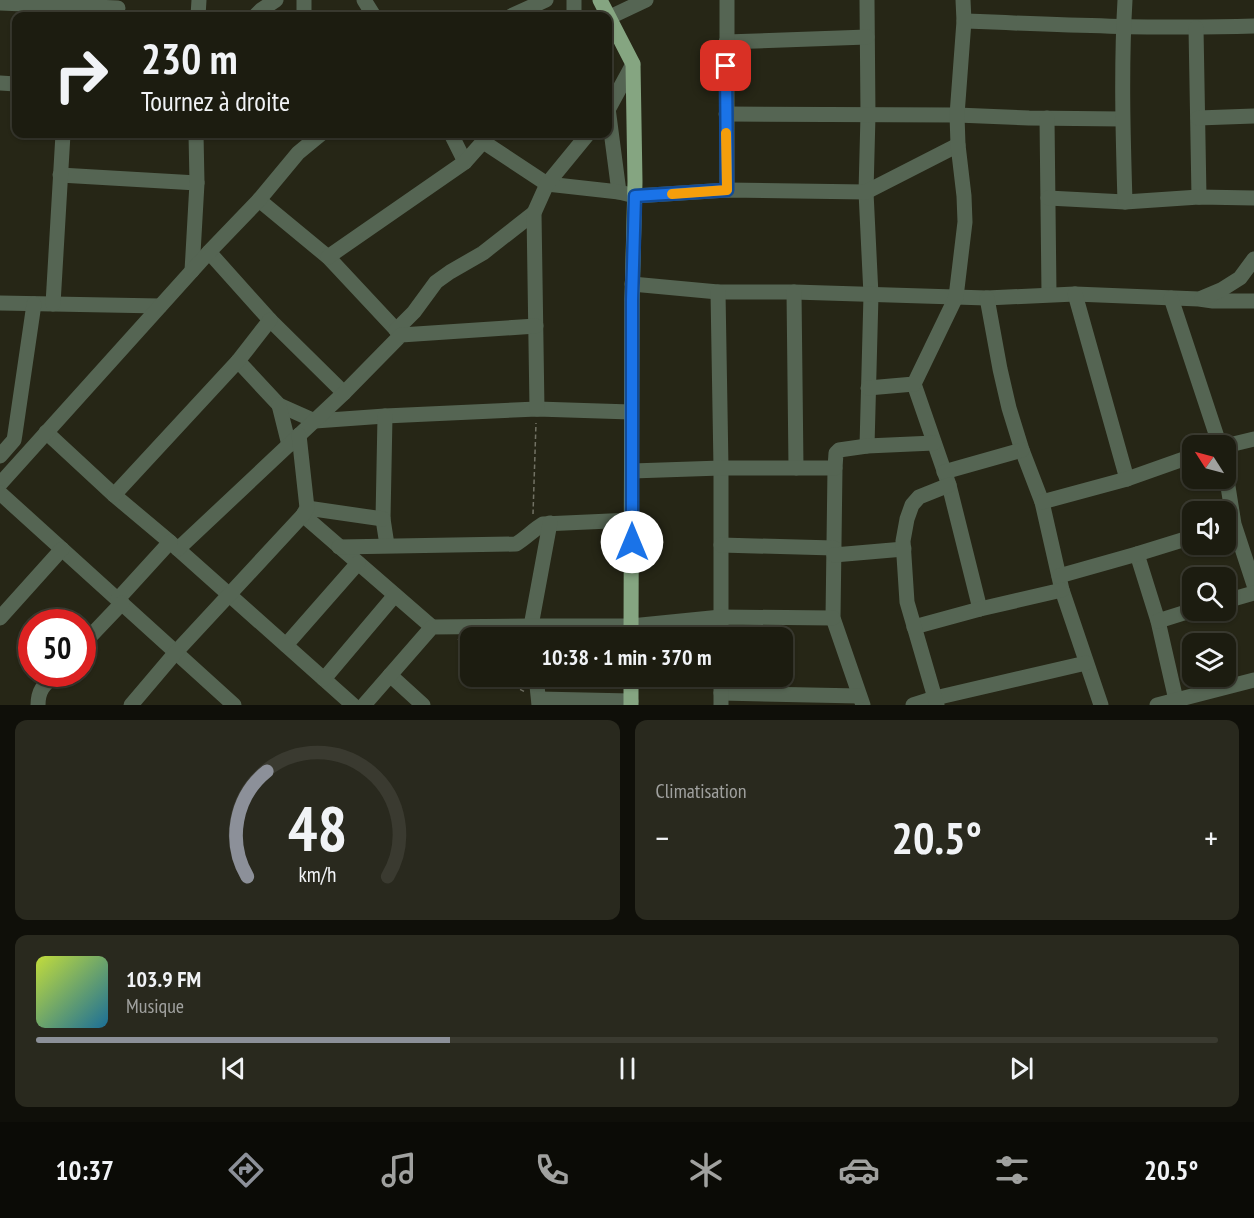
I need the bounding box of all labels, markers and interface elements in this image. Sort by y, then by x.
text: 230 m [141,31,238,86]
icon: right [42,36,120,114]
pin [700,40,751,91]
icon: arrive [709,49,742,82]
text: Tournez à droite [141,84,290,118]
north arrow [1182,435,1236,489]
map controls [1182,435,1236,687]
button: sound [1182,501,1236,555]
position arrow [600,510,664,574]
button: search [1182,567,1236,621]
speed limit sign: 50 [18,609,96,687]
button: layers [1182,633,1236,687]
text: 10:38 · 1 min · 370 m [541,643,712,671]
text: Climatisation [656,778,747,804]
text: 48 [287,787,347,868]
text: 20.5° [892,808,982,866]
text: − [656,816,669,859]
text: + [1204,816,1218,859]
text: km/h [298,860,336,888]
text: 103.9 FM [126,965,201,993]
text: Musique [126,993,184,1019]
icon: previous [217,1052,250,1085]
icon: pause [611,1052,644,1085]
icon: next [1005,1052,1038,1085]
icon: directions [225,1149,267,1191]
icon: music [378,1149,420,1191]
icon: phone [531,1149,573,1191]
icon: climate [685,1149,727,1191]
icon: car [838,1149,880,1191]
icon: filters [991,1149,1033,1191]
text: 10:37 [56,1153,114,1187]
text: 20.5° [1144,1153,1198,1187]

